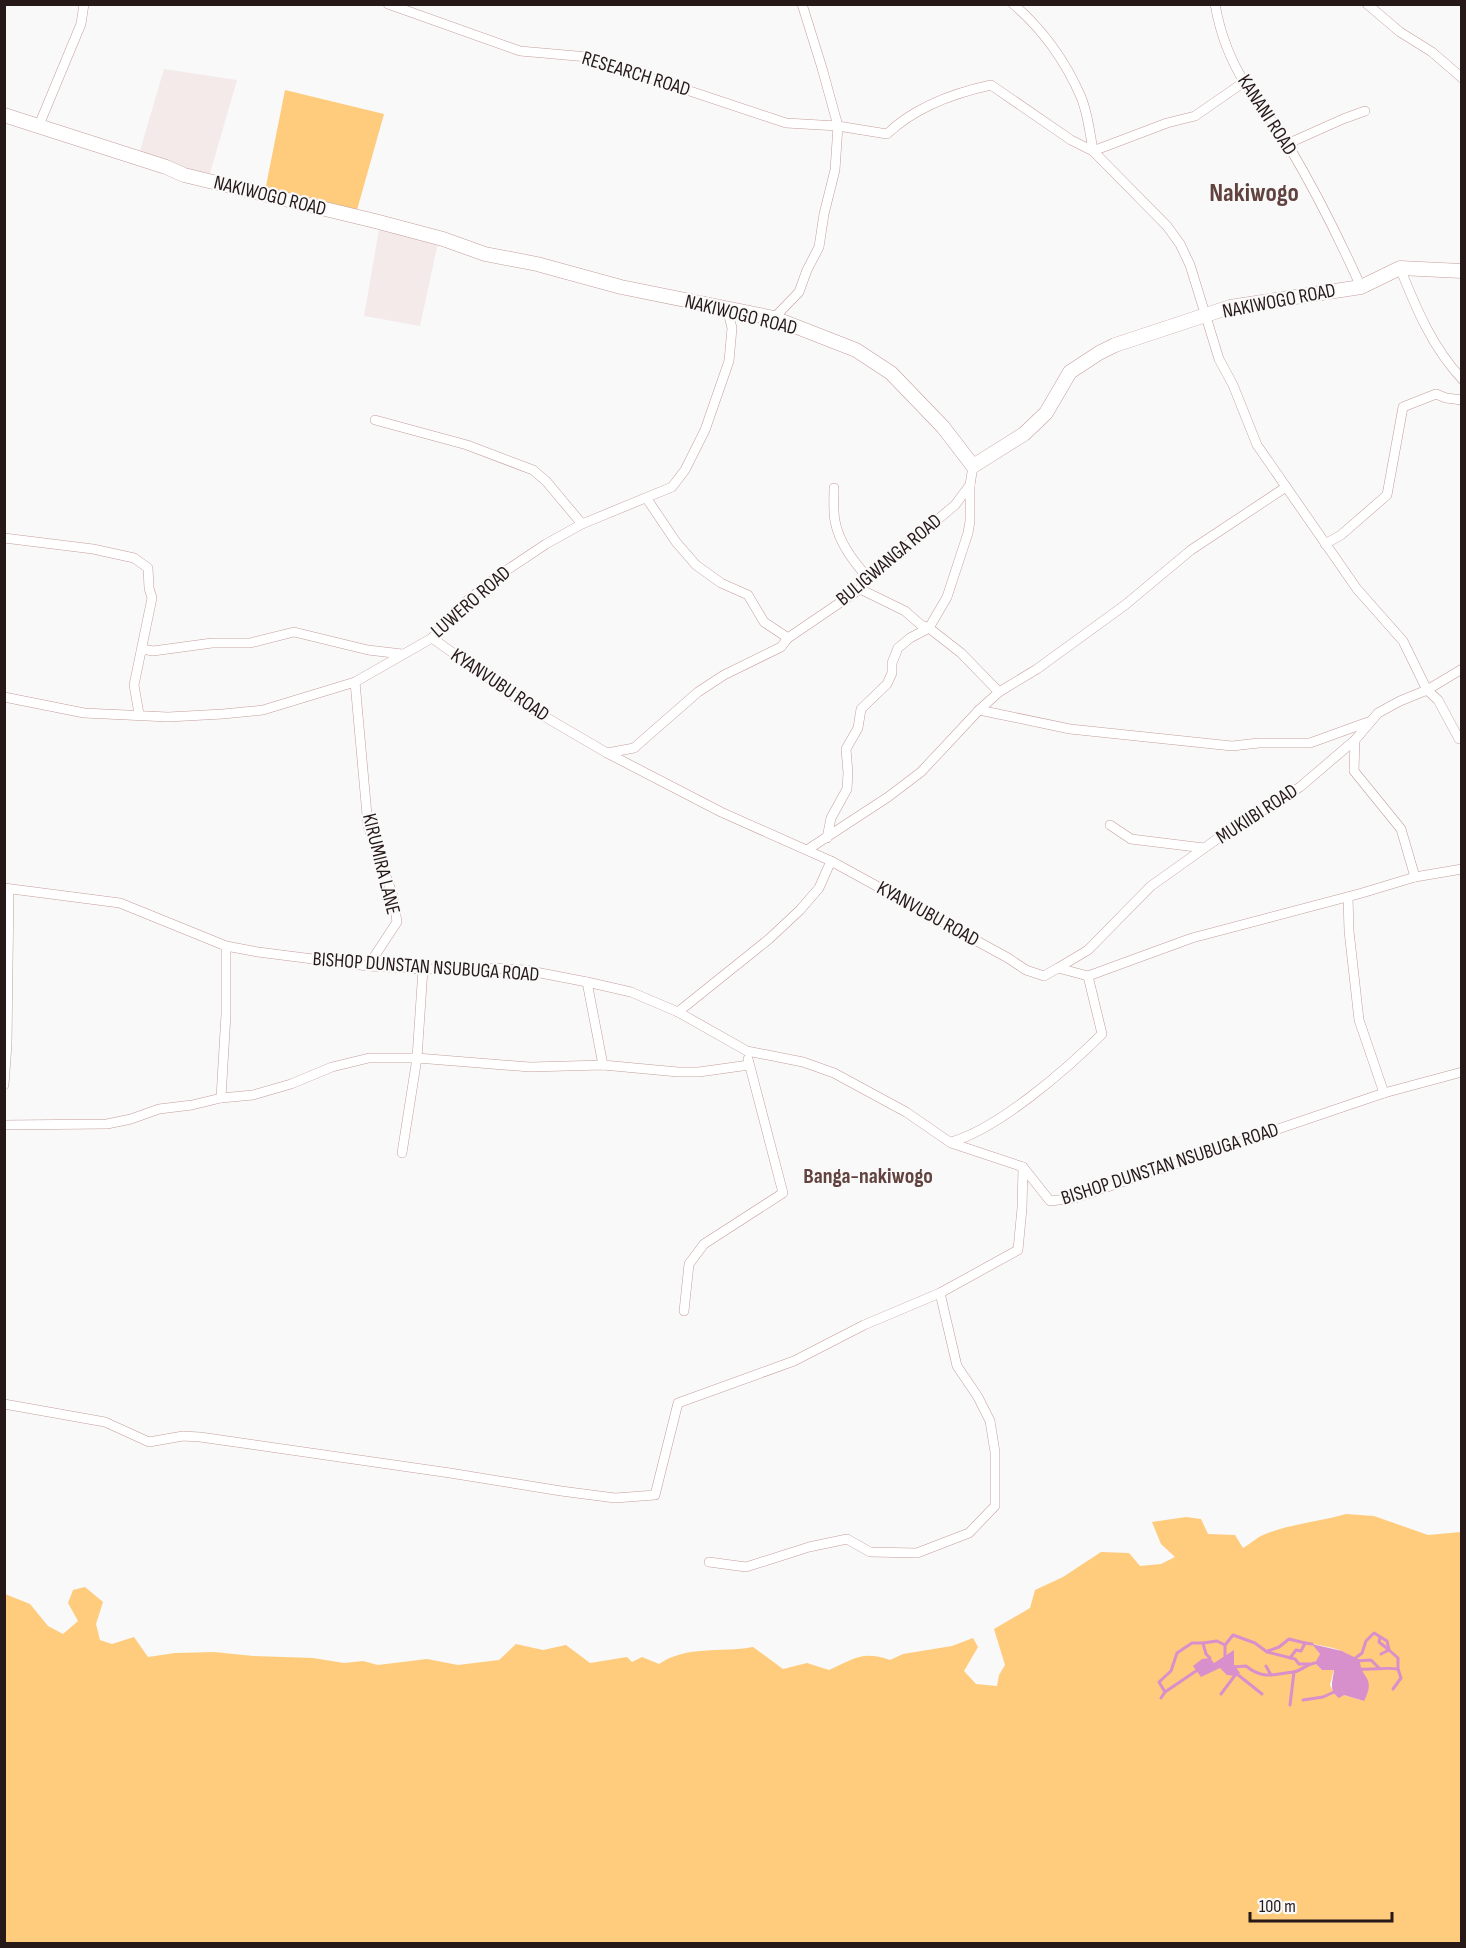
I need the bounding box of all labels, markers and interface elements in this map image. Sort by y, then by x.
street label: RESEARCH ROAD [579,46,693,102]
street label: KANANI ROAD [1232,70,1302,160]
street label: NAKIWOGO ROAD [211,170,329,222]
district label: Nakiwogo [1209,178,1299,209]
street label: NAKIWOGO ROAD [1220,278,1338,324]
street label: NAKIWOGO ROAD [682,289,800,341]
street label: BULIGWANGA ROAD [831,509,947,611]
street label: LUWERO ROAD [426,561,516,643]
street label: KYANVUBU ROAD [446,643,554,727]
street label: MUKIIBI ROAD [1212,779,1302,849]
street label: KIRUMIRA LANE [357,811,405,917]
street label: KYANVUBU ROAD [873,876,983,952]
street label: BISHOP DUNSTAN NSUBUGA ROAD [312,947,540,987]
street label: BISHOP DUNSTAN NSUBUGA ROAD [1058,1117,1282,1211]
district label: Banga-nakiwogo [803,1163,933,1190]
scale bar [1250,1885,1392,1923]
text: 100 m [1259,1896,1296,1917]

